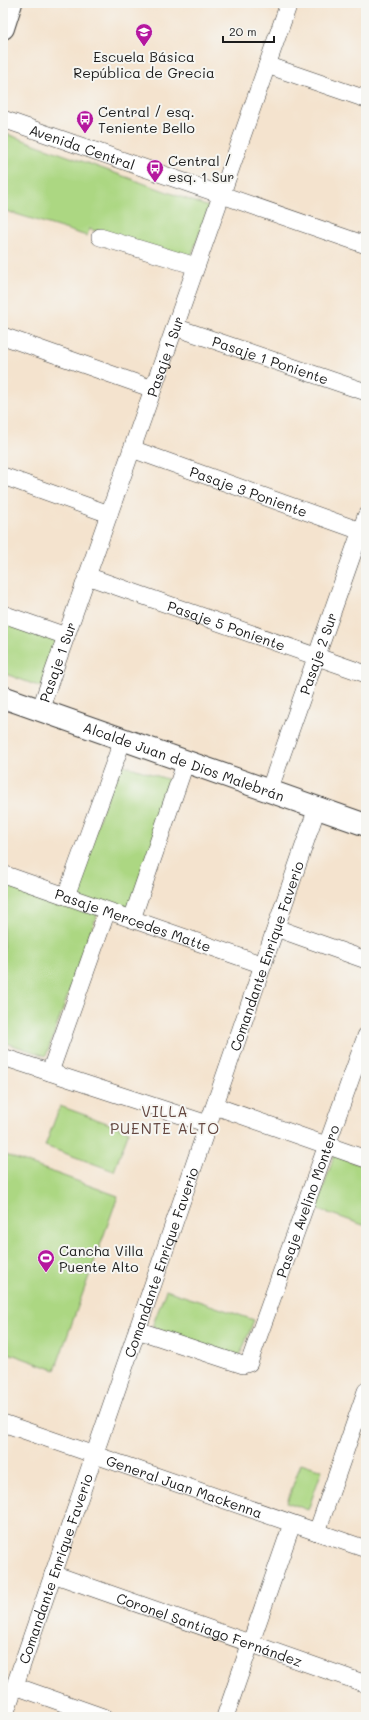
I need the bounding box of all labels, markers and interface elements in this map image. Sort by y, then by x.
scale bar [223,18,274,44]
school or university icon: Escuela Básica República de Grecia [134,22,154,47]
text: 20 m [229,23,257,39]
place label: Escuela Básica República de Grecia [73,47,215,82]
place label: Central / esq. Teniente Bello [98,102,195,137]
bus stop icon: Central / esq. Teniente Bello [75,109,95,134]
street label: Avenida Central [27,119,138,174]
place label: Central / esq. 1 Sur [168,151,234,186]
bus stop icon: Central / esq. 1 Sur [145,158,165,183]
street label: Pasaje 1 Sur [142,313,187,399]
street label: Pasaje 1 Poniente [210,331,331,388]
street label: Pasaje 3 Poniente [187,461,310,521]
street label: Pasaje 5 Poniente [165,596,288,654]
street label: Pasaje 2 Sur [294,610,341,697]
street label: Pasaje 1 Sur [34,619,80,705]
street label: Alcalde Juan de Dios Malebrán [81,717,287,805]
street label: Comandante Enrique Faverio [225,858,308,1053]
street label: Pasaje Mercedes Matte [53,883,214,956]
district label: VILLA PUENTE ALTO [110,1101,220,1138]
street label: Pasaje Avelino Montero [271,1122,343,1280]
street label: Comandante Enrique Faverio [119,1165,202,1360]
place label: Cancha Villa Puente Alto [59,1241,144,1276]
sports icon: Cancha Villa Puente Alto [36,1248,56,1273]
street label: General Juan Mackenna [104,1450,265,1522]
street label: Comandante Enrique Faverio [14,1471,97,1666]
street label: Coronel Santiago Fernández [114,1588,305,1671]

